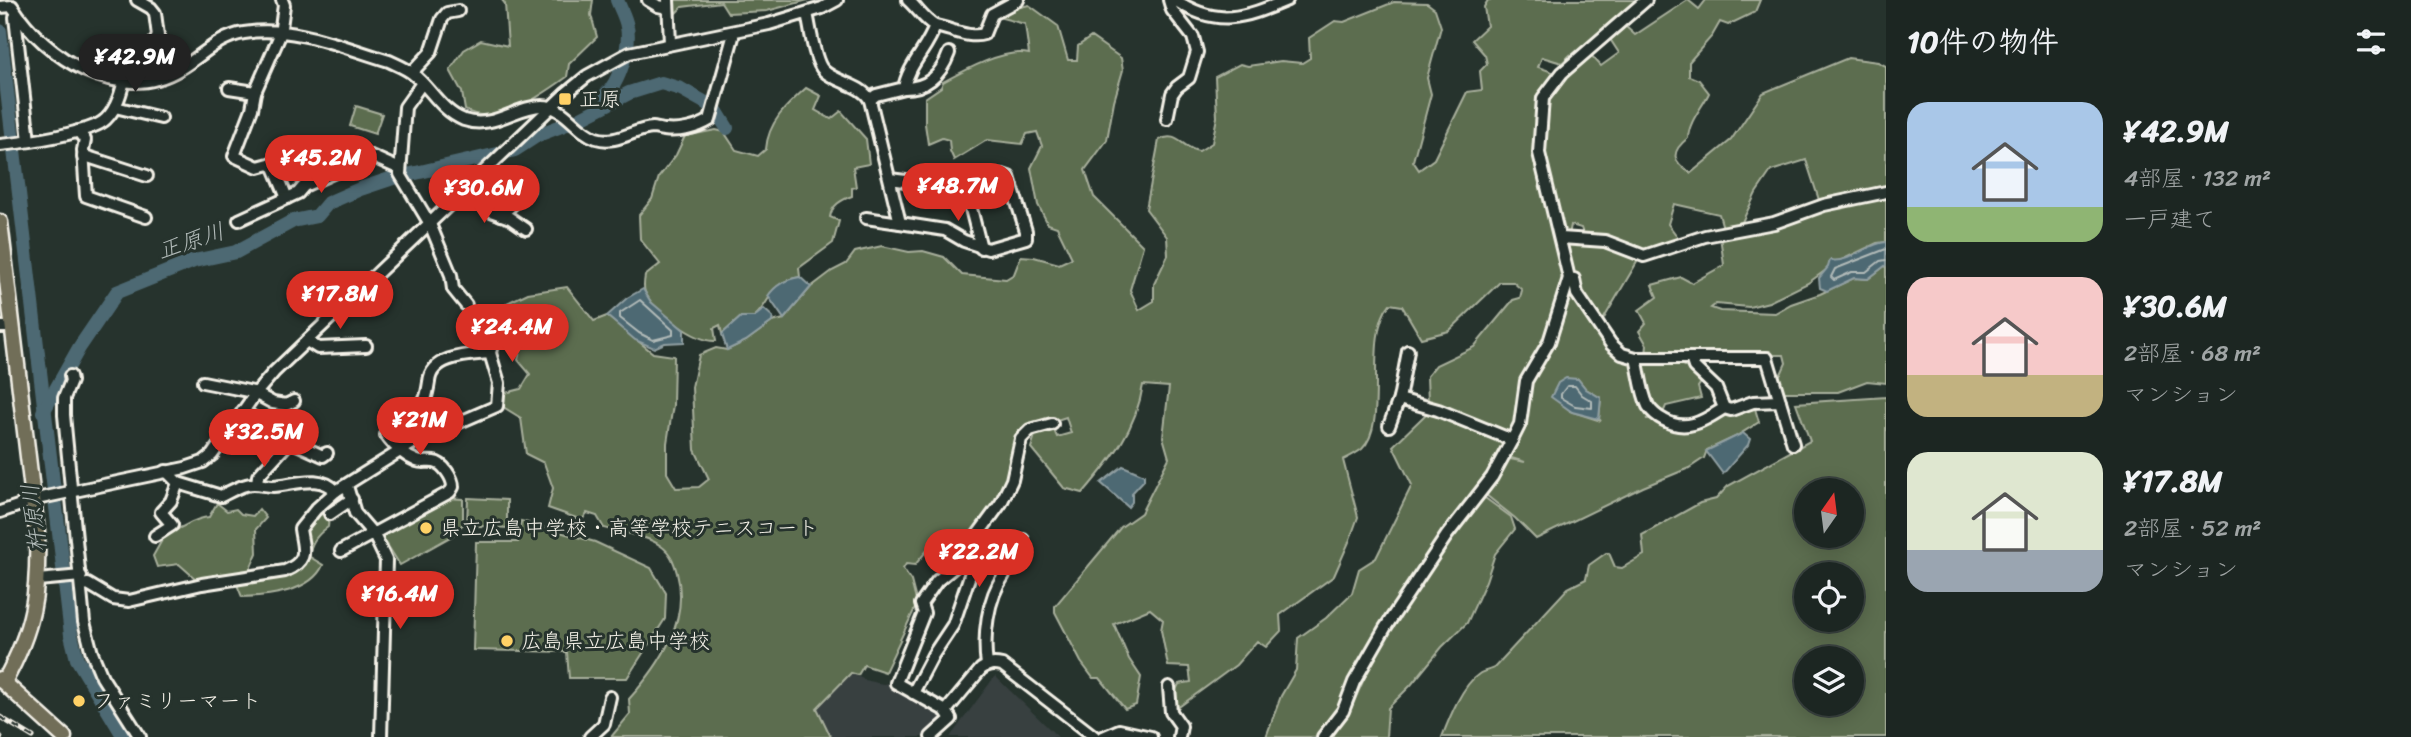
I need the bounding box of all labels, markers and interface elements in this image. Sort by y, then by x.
text: 10件の物件 [1907,15,2059,69]
icon: filters [2352,23,2390,61]
pin: ¥42.9M [78,34,192,94]
text: ¥42.9M [95,36,175,77]
place label: 正原 [579,80,621,118]
marker: 正原 [557,91,573,107]
text: ¥42.9M [2124,104,2229,158]
icon: home [1963,130,2047,214]
pin: ¥45.2M [264,136,378,195]
text: ¥45.2M [281,137,361,178]
text: 4部屋 · 132 m² [2124,158,2271,199]
pin: ¥48.7M [901,164,1015,223]
text: ¥48.7M [918,165,998,206]
pin: ¥30.6M [427,166,541,225]
text: ¥30.6M [445,167,523,208]
text: 一戸建て [2124,199,2216,240]
water label: 正原川 [152,211,230,271]
pin: ¥17.8M [283,272,397,331]
text: ¥17.8M [302,273,378,314]
text: ¥30.6M [2124,279,2227,333]
pin: ¥24.4M [455,304,569,364]
icon: home [1963,305,2047,389]
text: ¥24.4M [472,306,552,347]
text: 2部屋 · 68 m² [2124,333,2261,374]
text: マンション [2124,374,2238,415]
pin: ¥21M [379,398,461,457]
text: ¥21M [393,399,447,440]
pin: ¥32.5M [207,410,321,469]
text: ¥32.5M [225,411,303,452]
text: ¥17.8M [2124,454,2222,508]
north arrow [1794,478,1864,548]
map controls [1794,478,1864,716]
icon: home [1963,480,2047,564]
water label: 杵原川 [9,481,59,555]
text: 2部屋 · 52 m² [2124,508,2261,549]
place label: 県立広島中学校・高等学校テニスコート [440,509,818,547]
marker: 県立広島中学校・高等学校テニスコート [418,520,434,536]
pin: ¥22.2M [922,530,1036,589]
text: ¥22.2M [940,531,1018,572]
text: マンション [2124,549,2238,590]
button: locate [1794,562,1864,632]
pin: ¥16.4M [343,572,457,631]
text: ¥16.4M [362,573,438,614]
place label: 広島県立広島中学校 [521,622,710,660]
marker: 広島県立広島中学校 [499,633,515,649]
button: layers [1794,646,1864,716]
place label: ファミリーマート [93,682,261,720]
marker: ファミリーマート [71,693,87,709]

